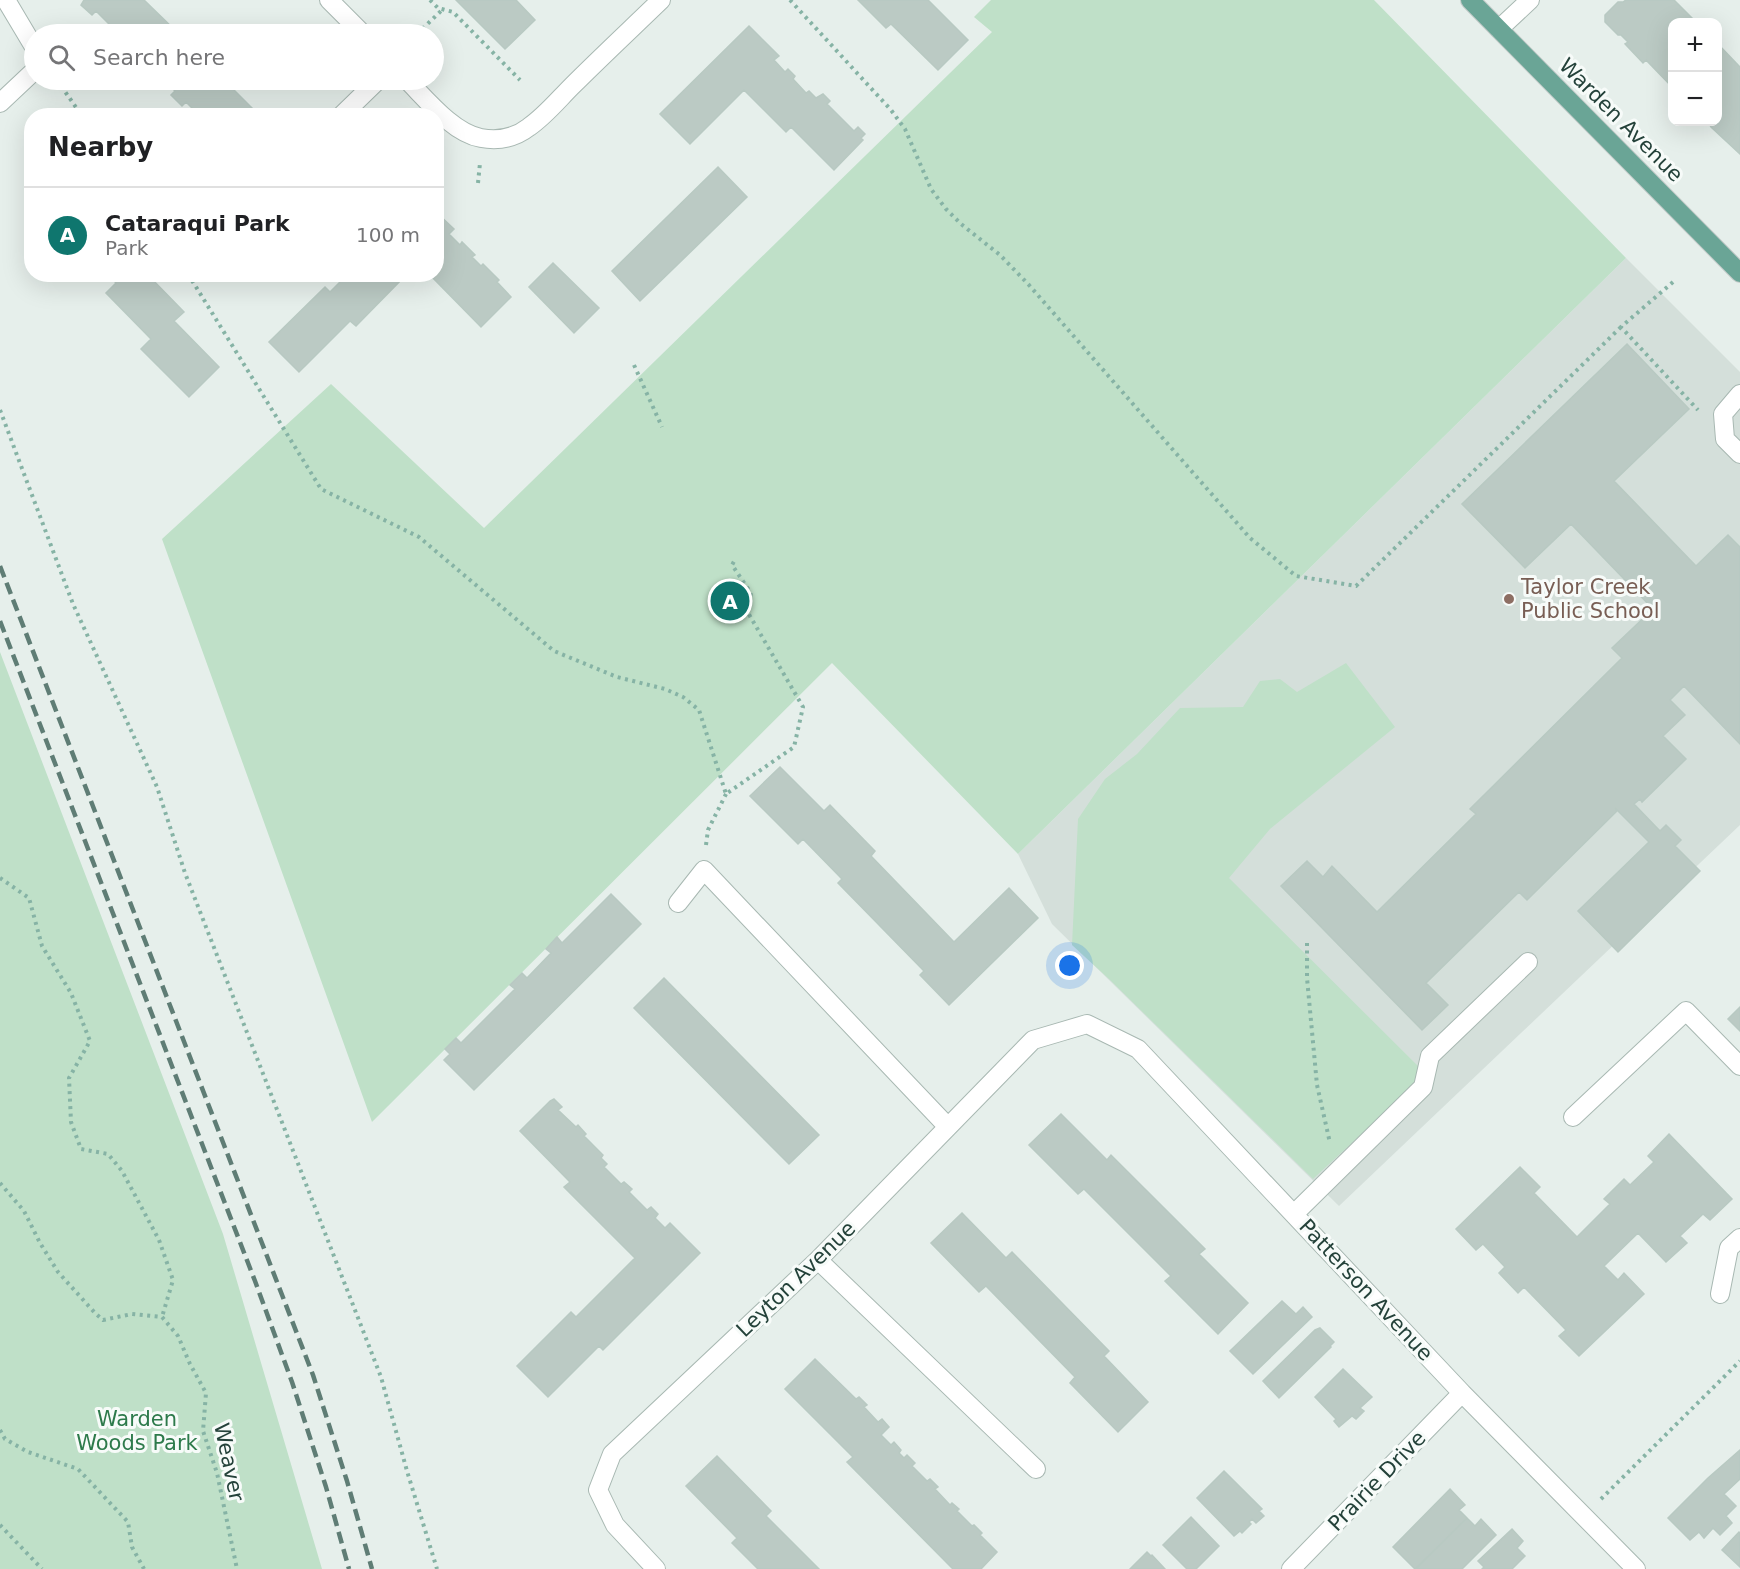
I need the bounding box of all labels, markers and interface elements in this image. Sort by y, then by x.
map controls [1668,18,1722,126]
button: + [1668,18,1722,72]
search box [24,24,444,90]
icon: search [45,41,78,74]
text: Search here [93,45,225,70]
street label: Warden Avenue [1554,53,1688,187]
button: − [1668,72,1722,126]
text: Nearby [48,132,153,162]
text: Cataraqui Park [105,211,290,236]
text: A [60,223,75,247]
text: 100 m [356,223,420,247]
text: Park [105,236,148,260]
place label: Taylor Creek Public School [1520,575,1660,623]
pin: A [710,578,750,624]
marker: Taylor Creek Public School [1502,592,1516,606]
your location [1055,951,1084,980]
street label: Patterson Avenue [1294,1214,1438,1366]
street label: Leyton Avenue [732,1216,860,1342]
park label: Warden Woods Park [76,1407,199,1455]
street label: Weaver [209,1421,249,1504]
street label: Prairie Drive [1323,1426,1431,1536]

